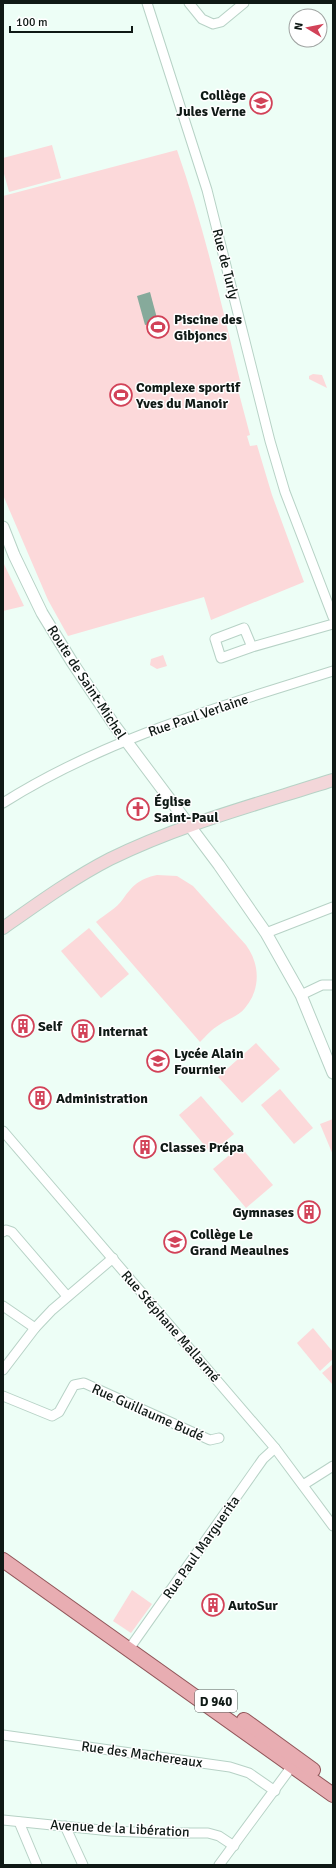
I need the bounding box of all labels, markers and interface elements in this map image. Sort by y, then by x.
scale bar [10,8,132,34]
north arrow [288,8,328,48]
text: 100 m [16,15,48,30]
text: N [292,21,306,31]
place label: Collège Jules Verne [176,87,246,120]
school or university icon: Collège Jules Verne [248,90,274,116]
street label: Rue de Turly [209,227,243,302]
place label: Piscine des Gibjoncs [174,311,242,344]
sports icon: Piscine des Gibjoncs [145,314,171,340]
place label: Complexe sportif Yves du Manoir [135,379,241,412]
sports icon: Complexe sportif Yves du Manoir [108,382,134,408]
street label: Route de Saint-Michel [43,622,130,742]
street label: Rue Paul Verlaine [146,690,250,741]
place label: Église Saint-Paul [154,793,219,826]
church icon: Église Saint-Paul [125,796,151,822]
building icon: Self [10,1013,36,1039]
place label: Self [38,1018,63,1035]
building icon: Internat [70,1018,96,1044]
place label: Internat [98,1023,148,1040]
place label: Lycée Alain Fournier [174,1045,244,1078]
school or university icon: Lycée Alain Fournier [145,1048,171,1074]
building icon: Administration [27,1085,53,1111]
place label: Administration [56,1090,148,1107]
building icon: Classes Prépa [132,1134,158,1160]
place label: Classes Prépa [160,1139,244,1156]
building icon: Gymnases [296,1199,322,1225]
place label: Gymnases [232,1204,294,1221]
place label: Collège Le Grand Meaulnes [190,1226,289,1259]
school or university icon: Collège Le Grand Meaulnes [162,1229,188,1255]
street label: Rue Stéphane Mallarmé [118,1267,224,1386]
street label: Rue Guillaume Budé [89,1380,206,1445]
street label: Rue Paul Marguerita [159,1492,243,1602]
building icon: AutoSur [200,1592,226,1618]
place label: AutoSur [228,1597,278,1614]
road number: D 940 [195,1690,237,1712]
street label: Rue des Machereaux [80,1738,204,1771]
street label: Avenue de la Libération [50,1816,190,1841]

